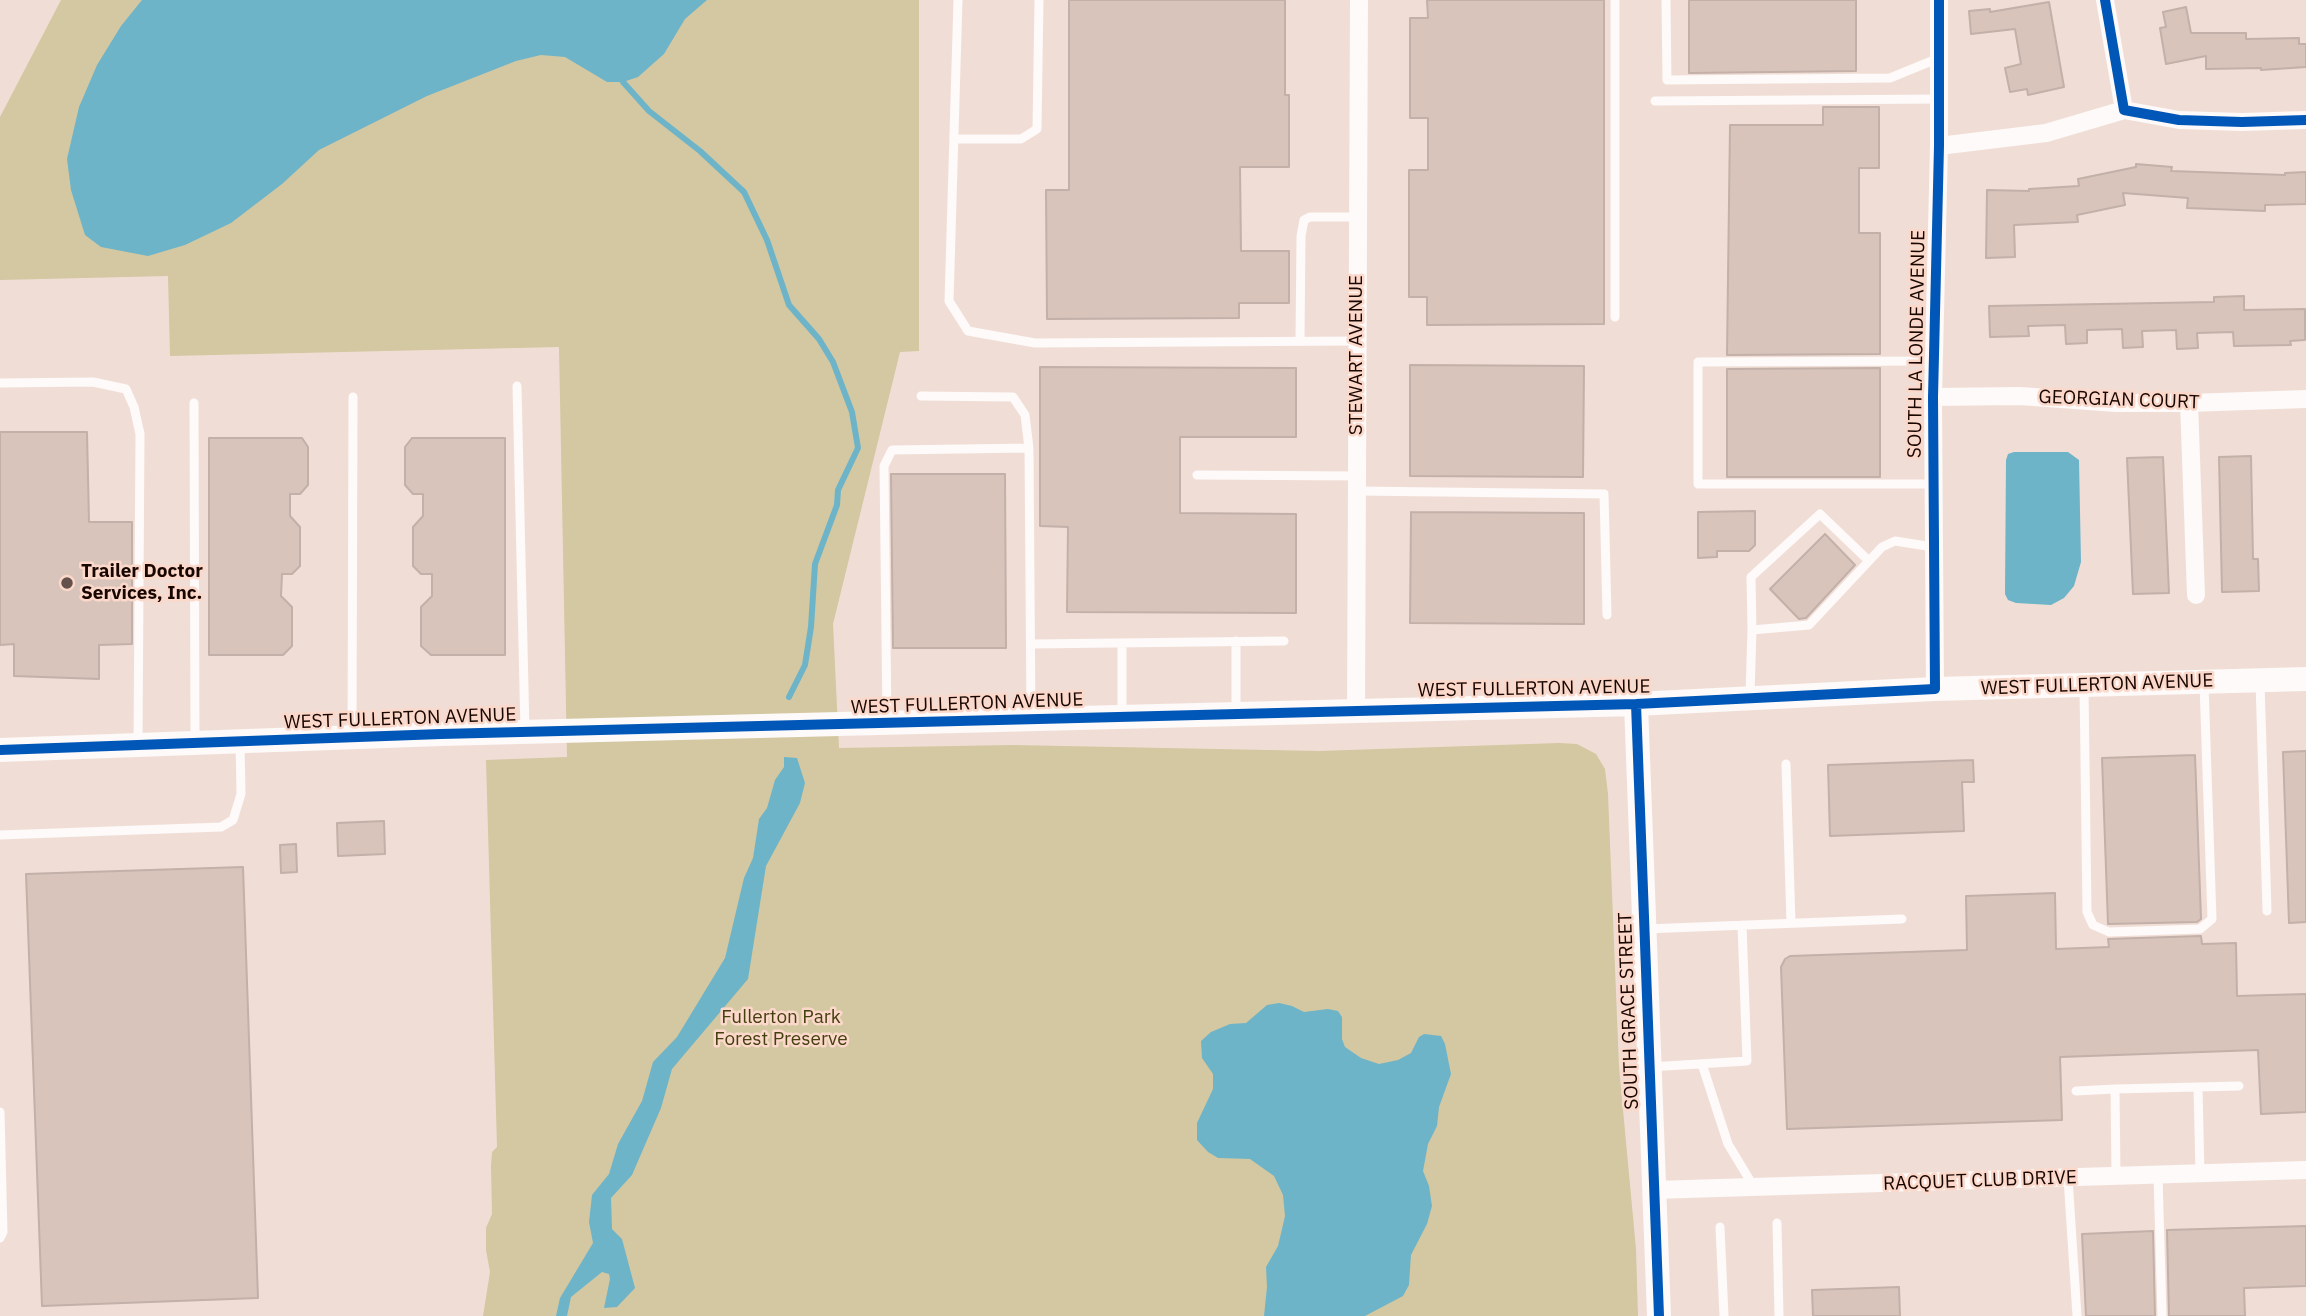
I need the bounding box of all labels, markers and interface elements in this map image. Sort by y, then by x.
street label: SOUTH LA LONDE AVENUE [1904,230,1930,458]
street label: STEWART AVENUE [1346,275,1368,435]
street label: GEORGIAN COURT [2038,386,2200,414]
place label: Trailer Doctor Services, Inc. [81,561,203,605]
marker: Trailer Doctor Services, Inc. [59,575,75,591]
street label: WEST FULLERTON AVENUE [1980,670,2214,700]
street label: WEST FULLERTON AVENUE [1417,676,1651,702]
street label: WEST FULLERTON AVENUE [850,689,1084,719]
street label: WEST FULLERTON AVENUE [283,704,517,734]
street label: SOUTH GRACE STREET [1614,912,1644,1110]
park label: Fullerton Park Forest Preserve [714,1007,848,1051]
street label: RACQUET CLUB DRIVE [1883,1166,2077,1196]

